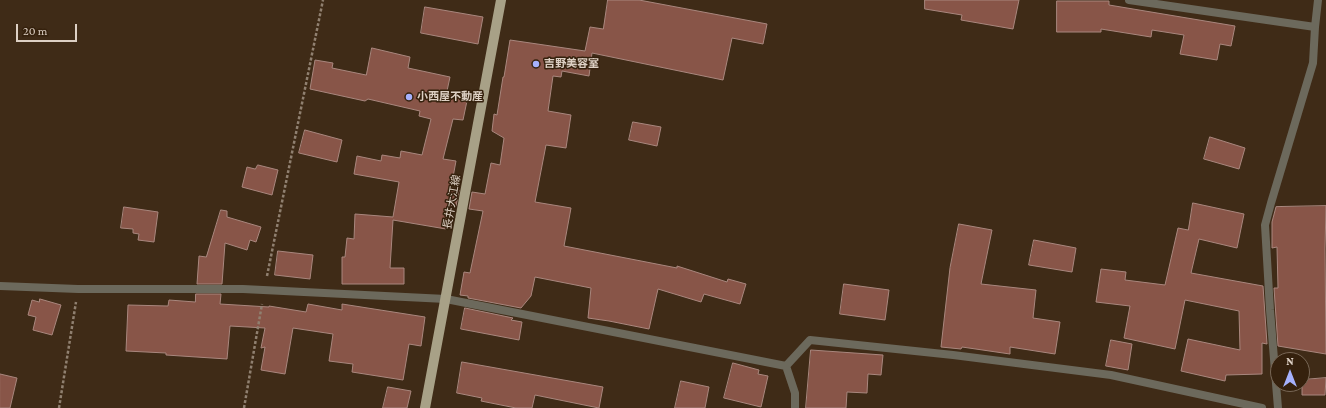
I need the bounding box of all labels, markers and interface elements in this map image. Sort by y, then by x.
scale bar [18,16,79,42]
text: 20 m [23,24,47,38]
place label: 吉野美容室 [544,57,599,71]
marker: 吉野美容室 [531,59,541,69]
place label: 小西屋不動産 [417,90,483,104]
marker: 小西屋不動産 [404,92,414,102]
street label: 長井大江線 [441,174,463,230]
north arrow [1270,352,1310,392]
text: N [1286,355,1294,367]

